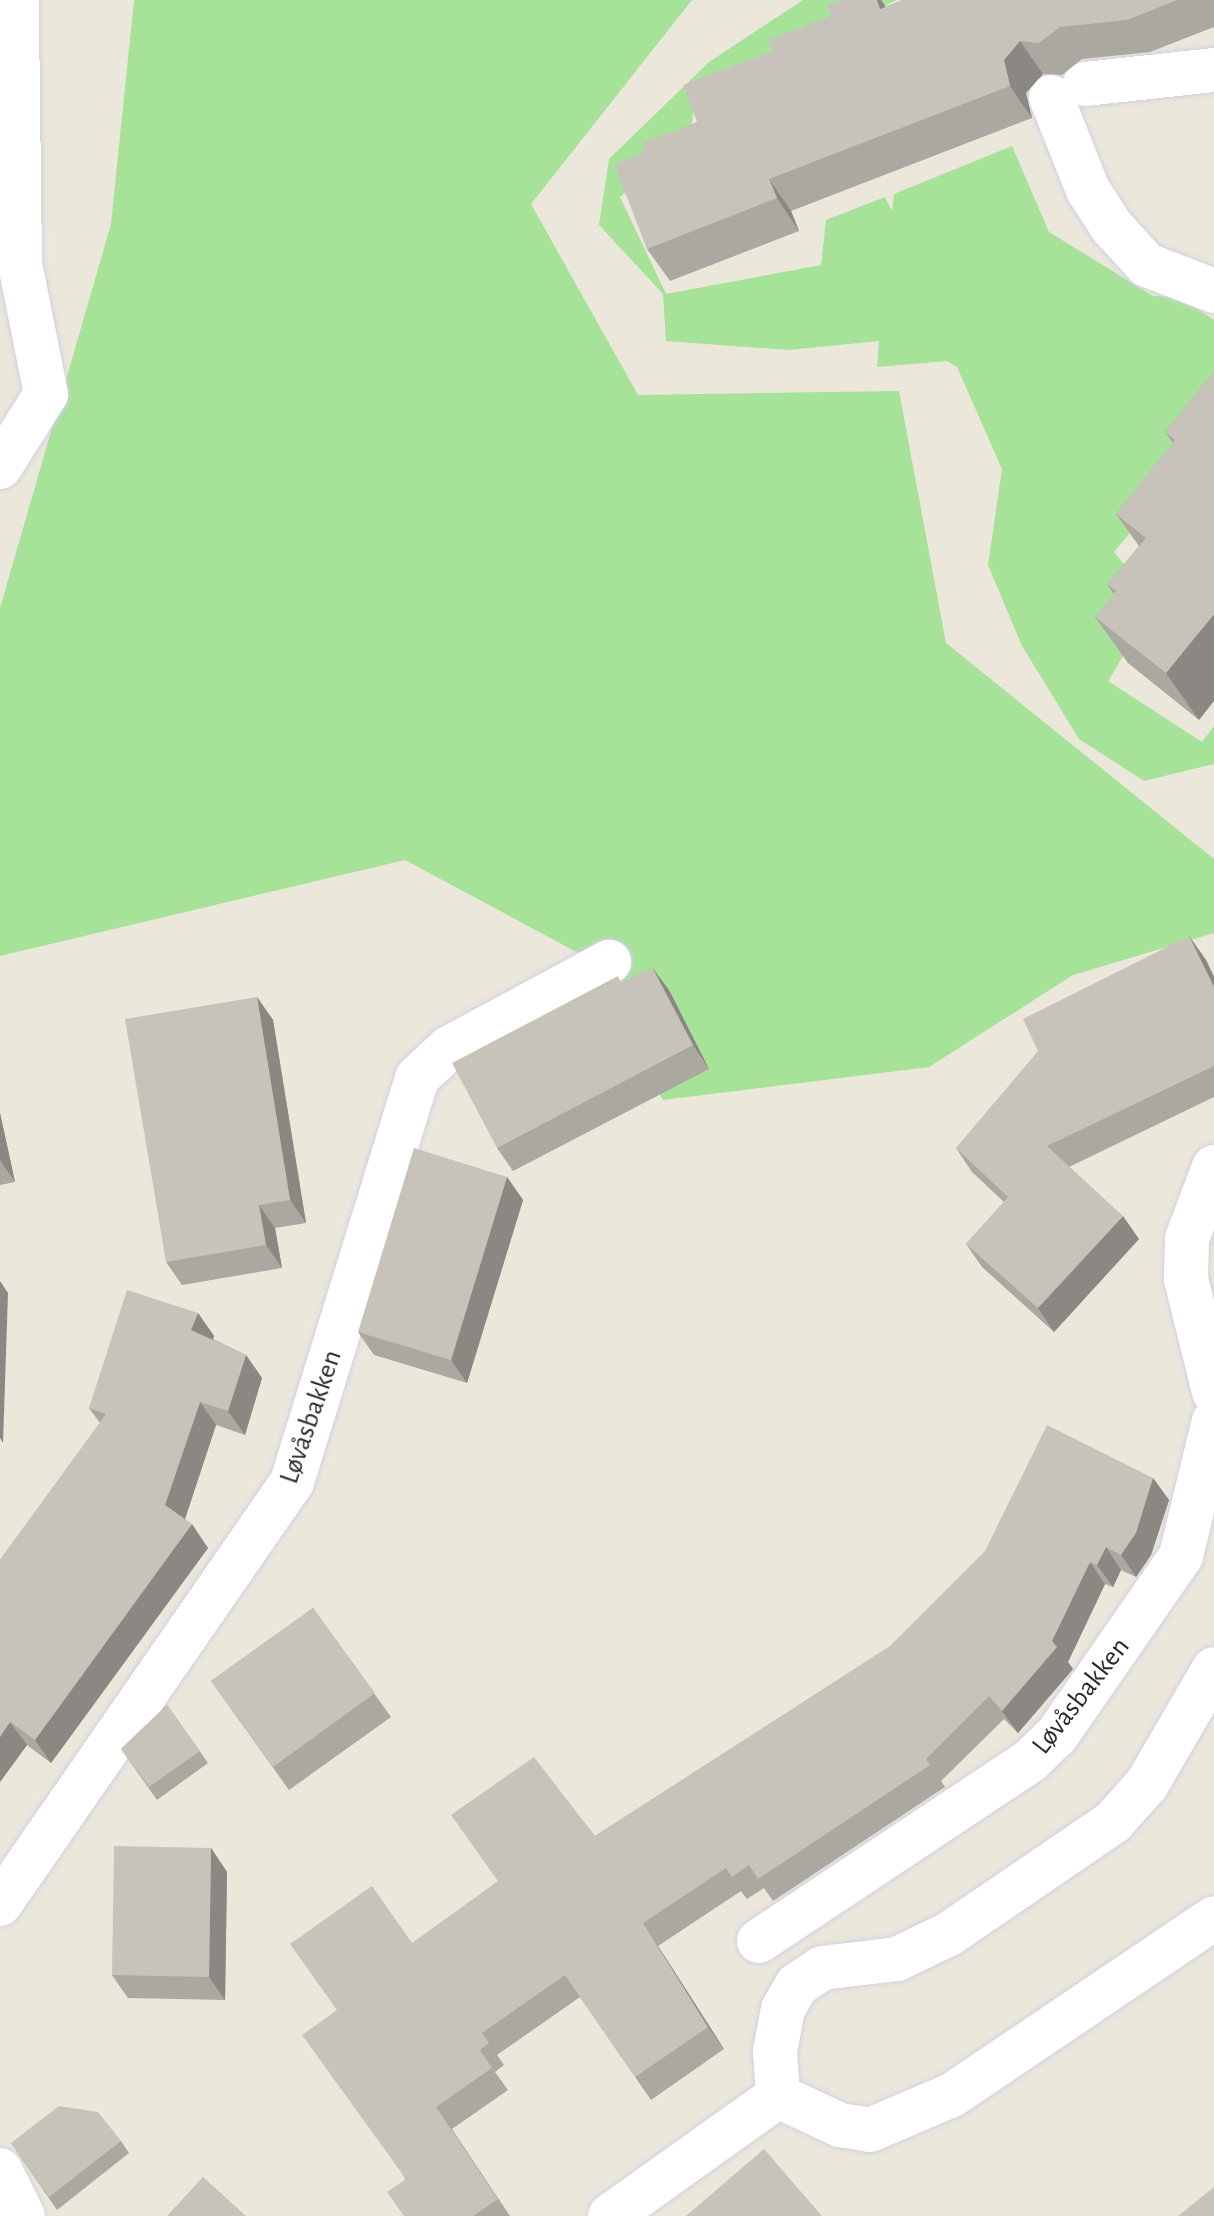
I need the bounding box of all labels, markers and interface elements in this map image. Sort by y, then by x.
street label: Løvåsbakken [272,1346,350,1488]
street label: Løvåsbakken [1025,1631,1137,1761]

